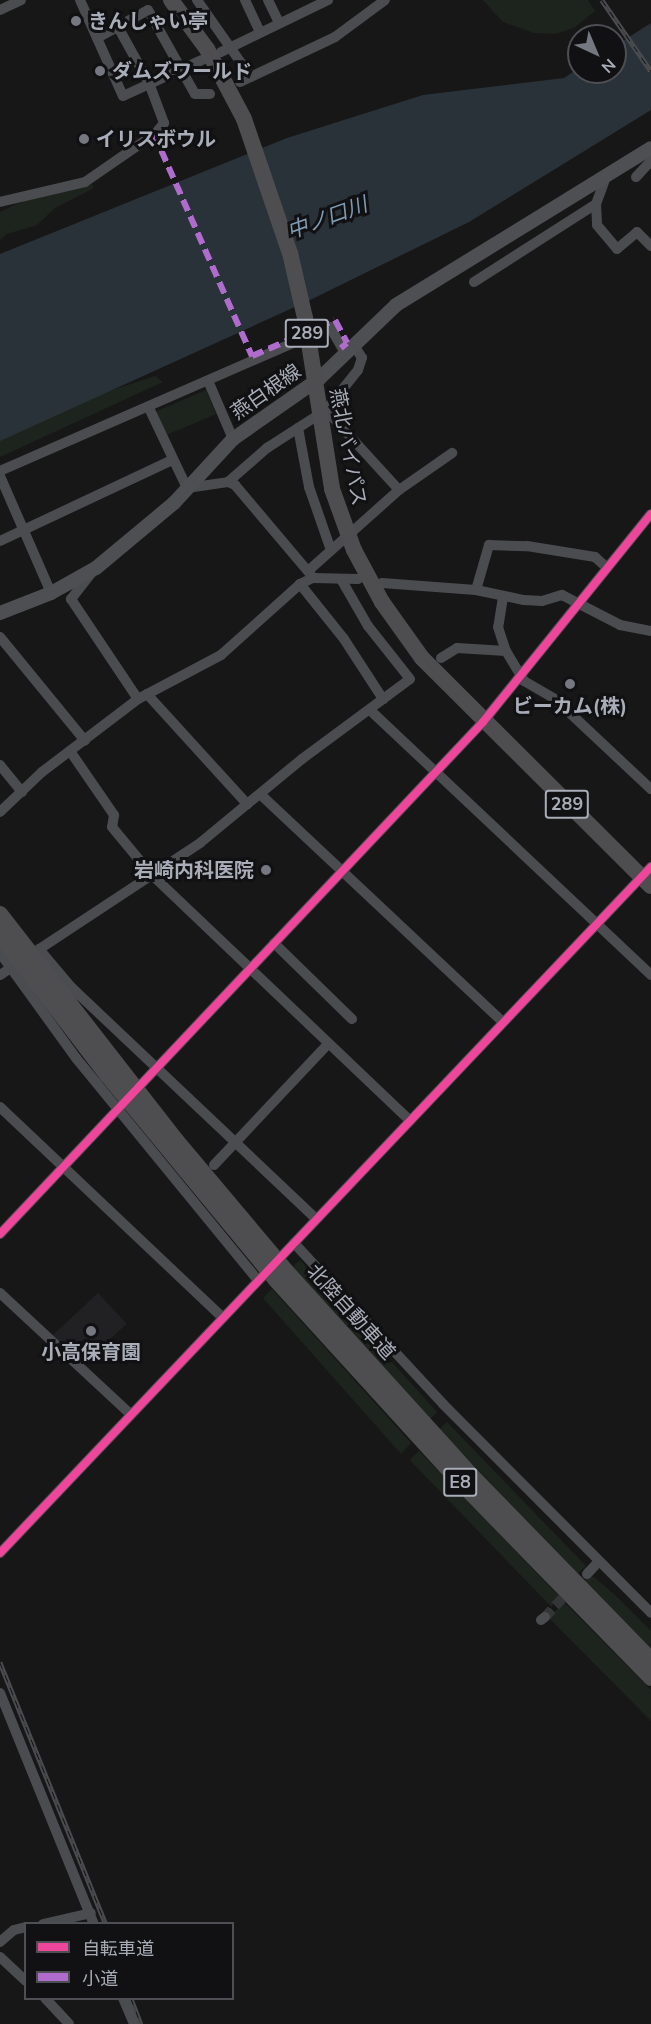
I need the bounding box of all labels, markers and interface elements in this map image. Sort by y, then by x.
place label: きんしゃい亭 [88,9,208,33]
marker: きんしゃい亭 [69,14,83,28]
north arrow [567,24,627,84]
text: N [596,53,620,78]
place label: ダムズワールド [112,59,252,83]
marker: ダムズワールド [93,64,107,78]
place label: イリスボウル [96,127,216,151]
marker: イリスボウル [77,132,91,146]
water label: 中ノ口川 [283,192,371,244]
road number: 289 [284,318,330,348]
street label: 燕白根線 [226,359,306,425]
street label: 燕北バイパス [325,386,371,508]
marker: ビーカム(株) [563,677,577,691]
place label: ビーカム(株) [513,694,627,718]
road number: 289 [544,789,590,819]
place label: 岩崎内科医院 [134,858,254,882]
marker: 岩崎内科医院 [259,863,273,877]
street label: 北陸自動車道 [302,1259,400,1365]
marker: 小高保育園 [84,1324,98,1338]
place label: 小高保育園 [41,1340,141,1364]
road number: E8 [442,1467,478,1497]
legend [24,1922,234,2000]
text: 自転車道 [82,1937,154,1961]
text: 小道 [82,1967,118,1991]

